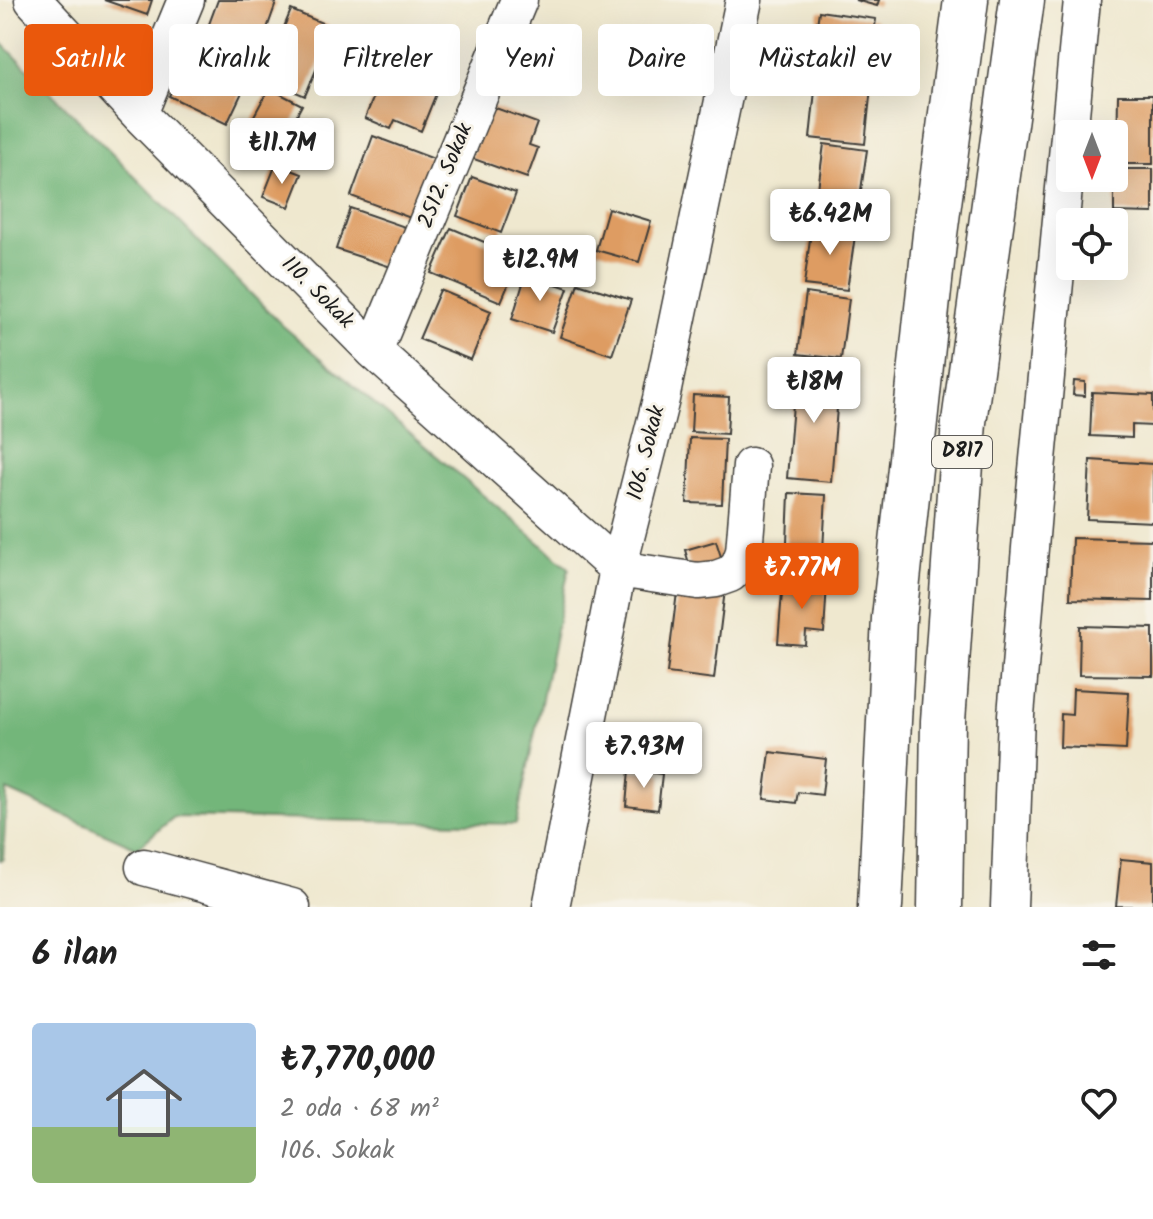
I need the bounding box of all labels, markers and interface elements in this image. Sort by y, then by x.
chip: Satılık [24,24,153,96]
chip: Kiralık [169,24,298,96]
chip: Filtreler [314,24,460,96]
chip: Yeni [476,24,582,96]
chip: Daire [598,24,714,96]
chip: Müstakil ev [730,24,920,96]
street label: 2512. Sokak [409,117,483,234]
pin: ₺11.7M [217,118,347,186]
north arrow [1056,120,1128,192]
map controls [1056,120,1128,280]
text: ₺11.7M [248,123,316,165]
pin: ₺6.42M [765,189,895,257]
text: ₺6.42M [788,194,872,236]
button: locate [1056,208,1128,280]
pin: ₺12.9M [475,235,605,303]
text: ₺12.9M [502,240,578,282]
street label: 110. Sokak [272,248,362,338]
pin: ₺18M [767,357,861,425]
text: ₺18M [785,362,843,404]
street label: 106. Sokak [618,401,676,504]
road number: D817 [932,436,992,468]
pin: ₺7.77M [737,543,867,611]
text: ₺7.77M [764,548,841,590]
pin: ₺7.93M [579,722,709,790]
text: ₺7.93M [604,727,684,769]
text: 6 ilan [32,928,118,982]
icon: filters [1077,933,1121,977]
text: ₺7,770,000 [280,1034,435,1088]
icon: home [96,1055,192,1151]
icon: heart [1077,1081,1121,1125]
text: 2 oda · 68 m² [280,1088,439,1130]
text: 106. Sokak [280,1130,394,1172]

